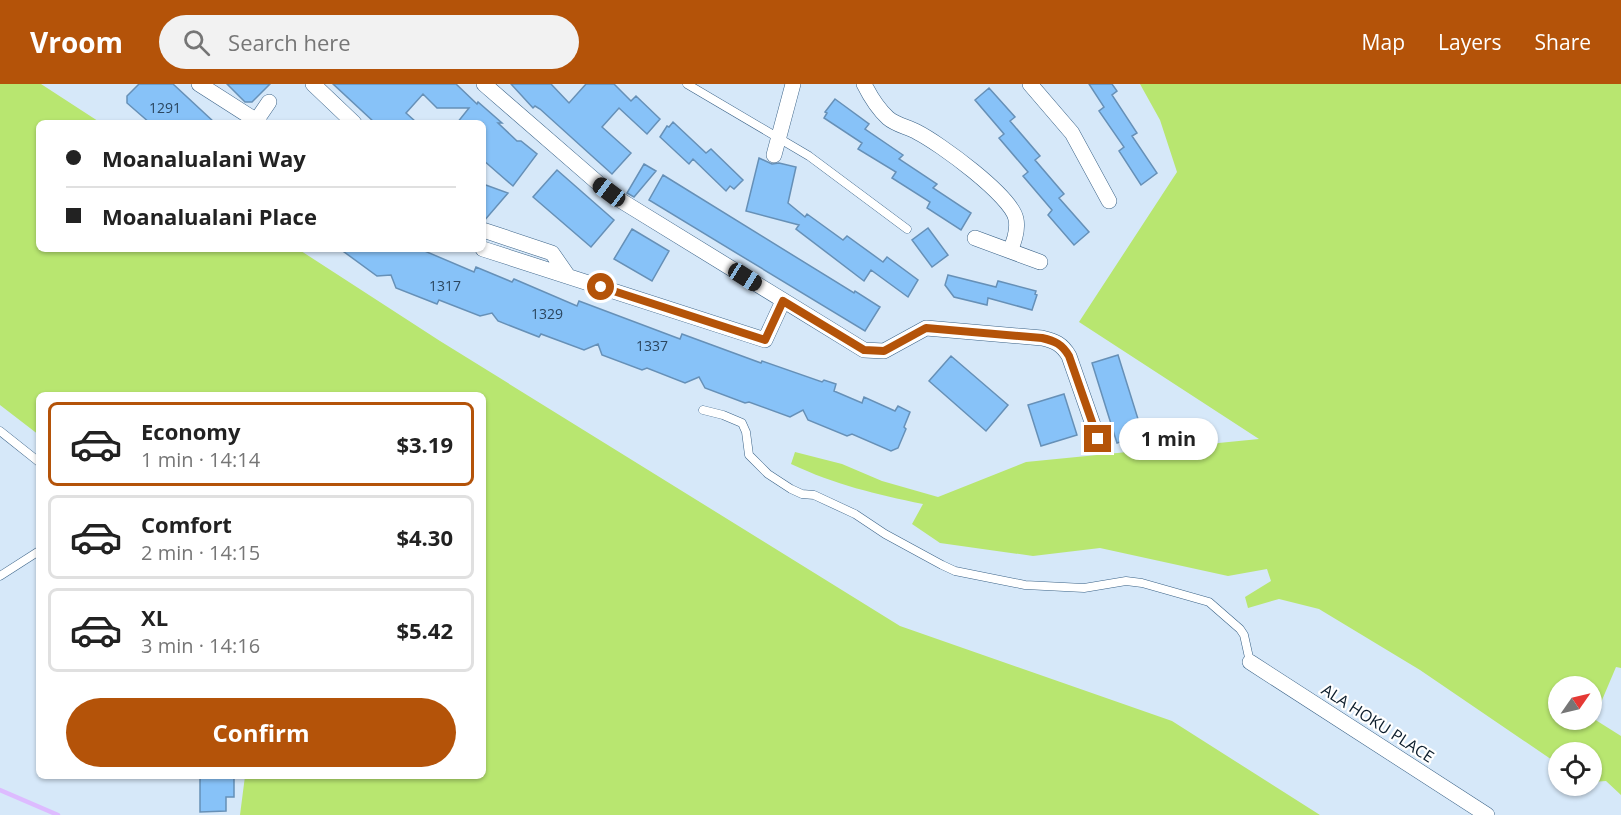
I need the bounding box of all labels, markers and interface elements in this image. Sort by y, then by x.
search box [159,15,579,69]
text: Vroom [30,23,123,61]
icon: search [180,26,213,59]
text: Search here [228,27,351,57]
text: Map [1362,28,1405,56]
text: Layers [1438,28,1502,56]
text: Share [1535,28,1591,56]
house number: 1291 [149,98,181,117]
text: Moanalualani Way [102,143,306,173]
car [589,174,629,210]
text: Moanalualani Place [102,201,317,231]
car [725,260,765,294]
route start [587,273,614,300]
house number: 1317 [429,276,461,295]
house number: 1329 [531,304,563,323]
house number: 1337 [636,336,668,355]
text: Economy [141,416,240,446]
icon: car [69,417,123,471]
callout: 1 min [1119,418,1218,460]
route end [1084,425,1111,452]
text: 1 min [1141,425,1196,452]
text: $3.19 [396,429,453,459]
text: 1 min · 14:14 [141,446,260,473]
text: Comfort [141,509,232,539]
icon: car [69,510,123,564]
text: $4.30 [396,522,453,552]
text: 2 min · 14:15 [141,539,260,566]
text: XL [141,602,168,632]
icon: car [69,603,123,657]
text: $5.42 [396,615,453,645]
text: 3 min · 14:16 [141,632,260,659]
north arrow [1548,676,1602,730]
map controls [1548,676,1602,796]
street label: ALA HOKU PLACE [1318,678,1438,768]
button: Confirm [66,698,456,767]
button: locate [1548,742,1602,796]

